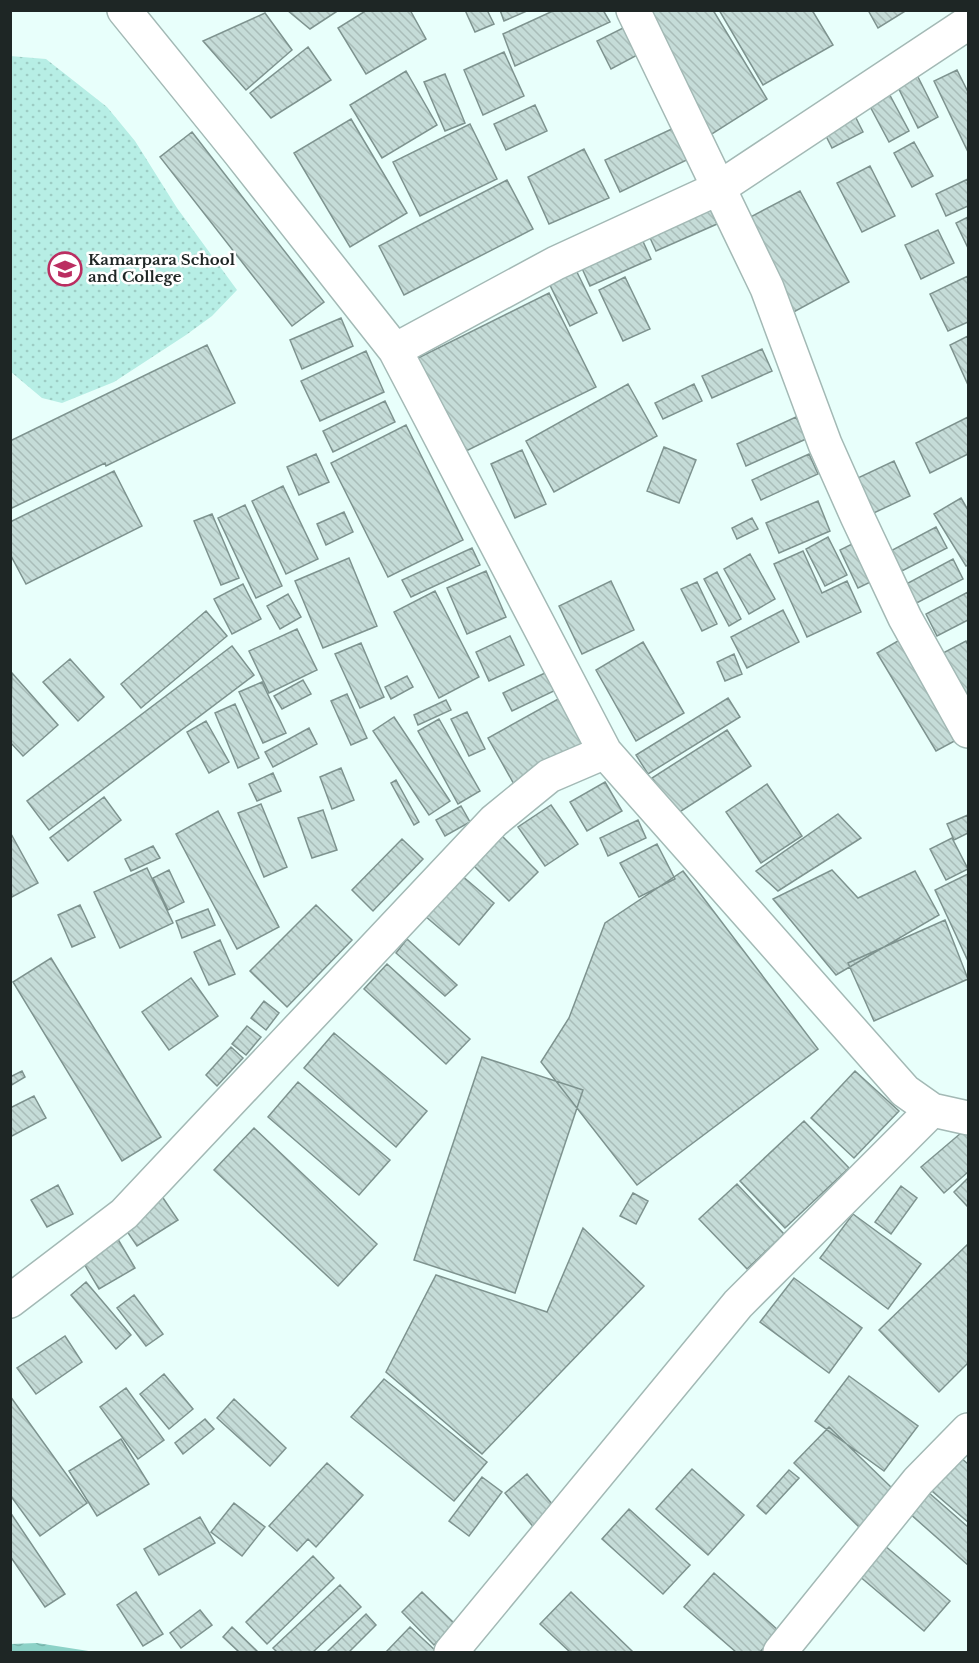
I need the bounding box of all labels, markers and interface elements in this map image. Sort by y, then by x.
place label: Kamarpara School and College [88,250,236,286]
school or university icon: Kamarpara School and College [47,251,83,287]

